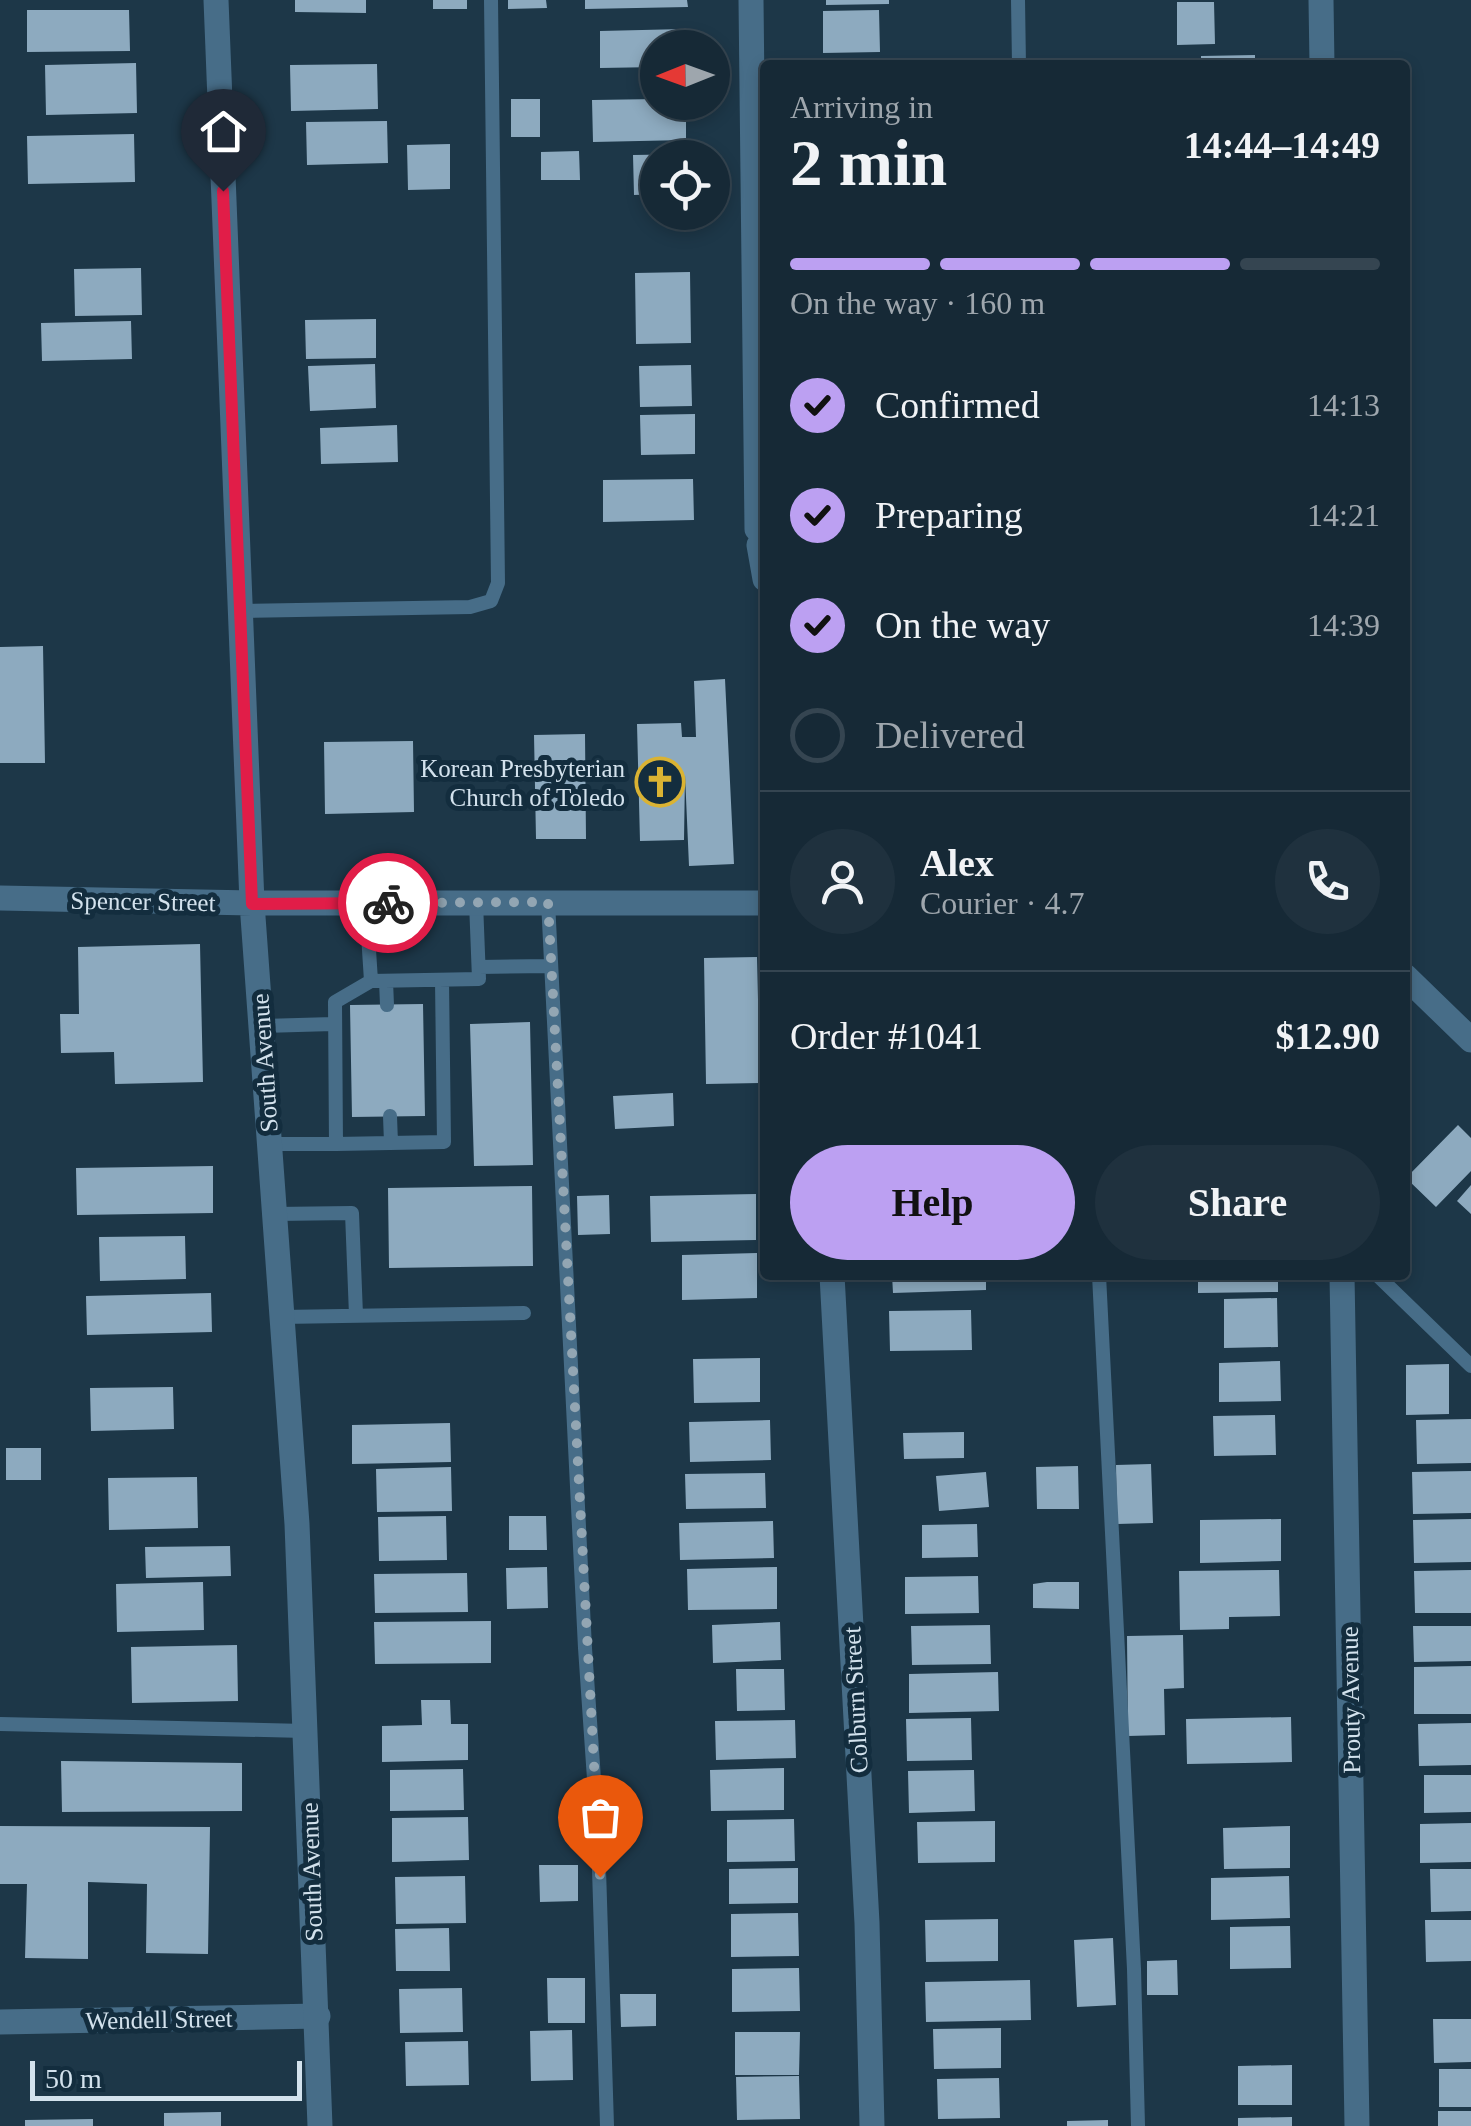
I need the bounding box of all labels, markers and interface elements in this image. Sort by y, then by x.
north arrow [640,30,730,120]
map controls [640,30,730,230]
pin [181,89,266,192]
text: Arriving in [790,89,933,125]
icon: home [196,104,251,159]
text: 14:44–14:49 [1184,124,1380,166]
text: 2 min [790,127,947,199]
button: locate [640,140,730,230]
text: On the way · 160 m [790,285,1045,321]
icon: check [790,378,845,433]
text: Confirmed [875,384,1040,426]
text: 14:13 [1307,387,1380,423]
icon: check [790,488,845,543]
text: Preparing [875,494,1023,536]
text: 14:21 [1307,497,1380,533]
icon: check [790,598,845,653]
text: On the way [875,604,1050,646]
text: 14:39 [1307,607,1380,643]
text: Delivered [875,714,1025,756]
place label: Korean Presbyterian Church of Toledo [420,755,625,811]
church icon: Korean Presbyterian Church of Toledo [634,756,686,808]
button: person [790,829,895,934]
button: phone [1275,829,1380,934]
text: Alex [920,842,994,884]
courier [338,853,438,953]
icon: bike [361,876,416,931]
text: Courier · 4.7 [920,885,1084,921]
street label: Spencer Street [70,887,216,916]
street label: South Avenue [246,993,283,1133]
text: Order #1041 [790,1015,983,1057]
text: $12.90 [1276,1015,1380,1057]
button: Help [790,1145,1075,1260]
button: Share [1095,1145,1380,1260]
street label: Colburn Street [838,1626,873,1774]
street label: Prouty Avenue [1336,1626,1365,1774]
pin [558,1775,643,1878]
icon: bag [573,1790,628,1845]
street label: South Avenue [296,1802,327,1942]
street label: Wendell Street [85,2005,233,2034]
scale bar [30,2056,302,2100]
text: 50 m [45,2063,102,2094]

